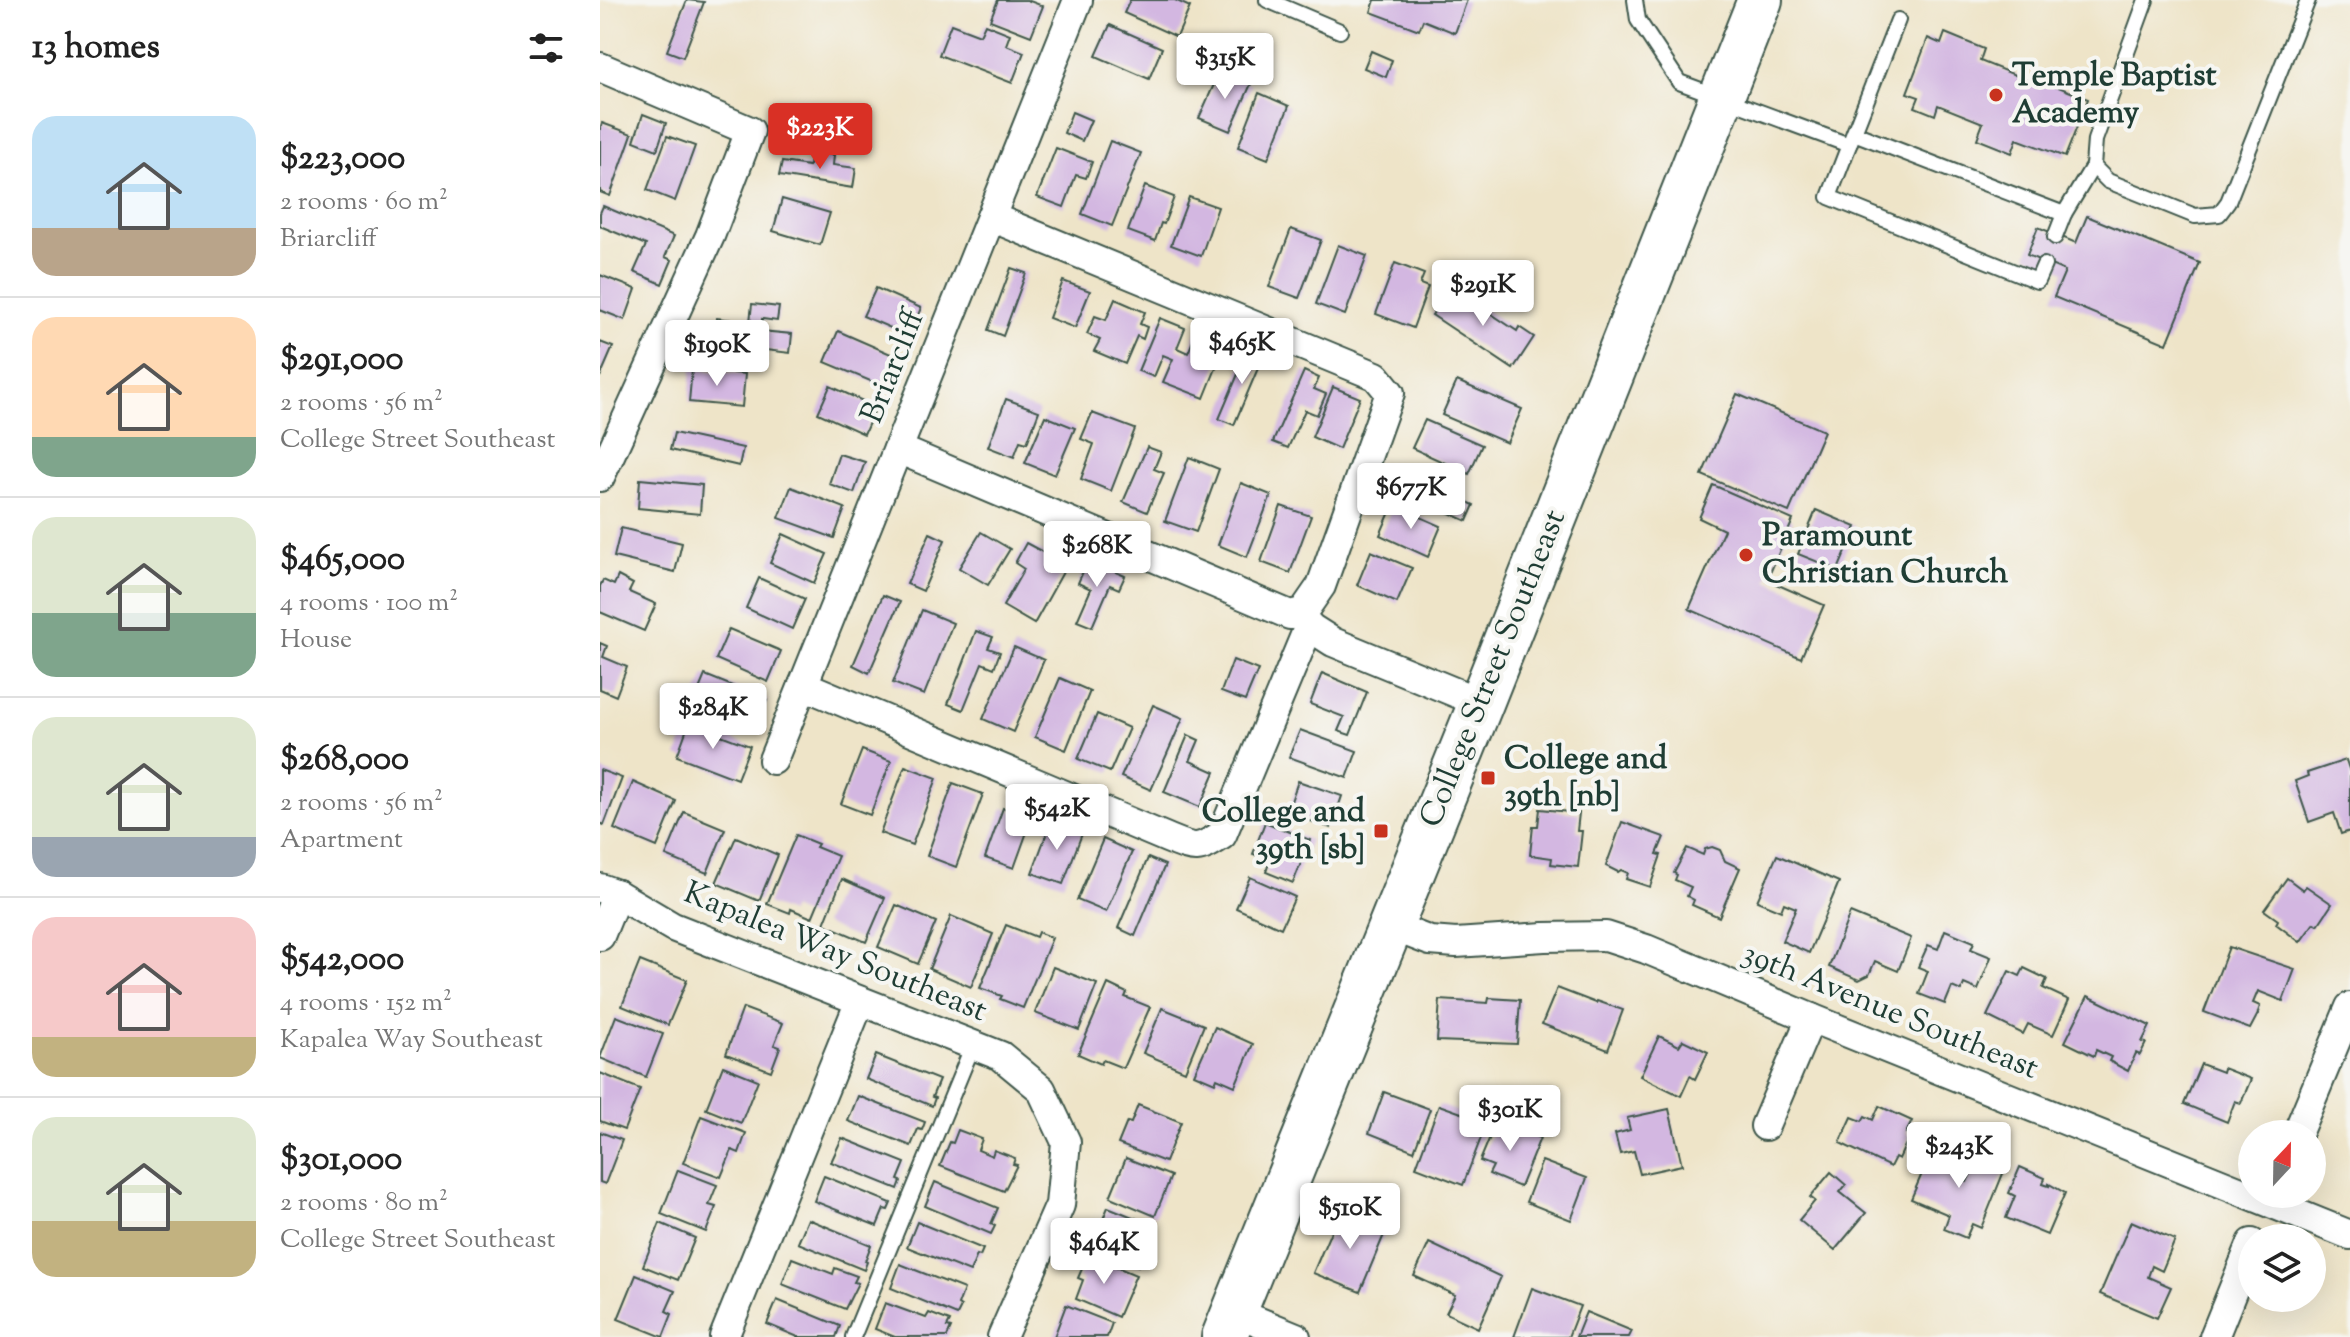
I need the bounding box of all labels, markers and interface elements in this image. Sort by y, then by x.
text: 13 homes [32,24,160,73]
icon: filters [524,26,568,70]
pin: $315K [1169,33,1281,101]
text: $315K [1195,40,1255,77]
place label: Temple Baptist Academy [2012,54,2216,137]
marker: Temple Baptist Academy [1987,86,2005,104]
pin: $223K [764,103,876,171]
text: $223K [786,110,854,147]
text: $223,000 [280,135,405,184]
icon: home [96,148,192,244]
text: 2 rooms · 60 m² [280,184,448,221]
text: Briarcliff [280,221,377,258]
pin: $291K [1427,260,1539,328]
text: $291K [1450,267,1516,304]
street label: Briarcliff [850,302,938,431]
pin: $465K [1186,318,1298,386]
pin: $190K [661,320,773,388]
text: $465K [1208,325,1276,362]
text: $190K [683,327,751,364]
text: $291,000 [280,336,404,385]
icon: home [96,349,192,445]
text: 2 rooms · 56 m² [280,385,443,422]
text: College Street Southeast [280,422,555,459]
pin: $677K [1355,463,1467,531]
text: $677K [1375,470,1447,507]
street label: College Street Southeast [1409,503,1579,835]
place label: Paramount Christian Church [1762,514,2008,597]
pin: $268K [1041,521,1153,589]
text: $268K [1062,528,1132,565]
text: $465,000 [280,536,405,585]
marker: Paramount Christian Church [1737,546,1755,564]
icon: home [96,549,192,645]
text: 4 rooms · 100 m² [280,585,458,622]
text: House [280,622,352,659]
pin: $284K [657,683,769,751]
text: $284K [678,690,748,727]
text: $268,000 [280,736,409,785]
place label: College and 39th [nb] [1504,737,1667,820]
icon: home [96,749,192,845]
marker: College and 39th [nb] [1479,769,1497,787]
pin: $542K [1001,784,1113,852]
text: 2 rooms · 56 m² [280,785,443,822]
place label: College and 39th [sb] [1202,790,1365,873]
text: $542K [1024,791,1090,828]
text: Apartment [280,822,403,859]
marker: College and 39th [sb] [1372,822,1390,840]
street label: Kapalea Way Southeast [676,871,994,1035]
street label: 39th Avenue Southeast [1735,932,2045,1093]
text: $542,000 [280,936,404,985]
icon: home [96,949,192,1045]
text: 4 rooms · 152 m² [280,985,452,1022]
text: Kapalea Way Southeast [280,1022,543,1059]
pin: $301K [1454,1085,1566,1153]
text: $301K [1477,1092,1543,1129]
north arrow [2238,1120,2326,1208]
map controls [2238,1120,2326,1312]
pin: $243K [1903,1122,2015,1190]
text: $243K [1925,1129,1993,1166]
text: $301,000 [280,1136,402,1185]
icon: home [96,1149,192,1245]
pin: $510K [1294,1183,1406,1251]
text: 2 rooms · 80 m² [280,1185,448,1222]
text: $510K [1318,1190,1382,1227]
pin: $464K [1048,1218,1160,1286]
text: College Street Southeast [280,1222,555,1259]
button: layers [2238,1224,2326,1312]
text: $464K [1068,1225,1140,1262]

